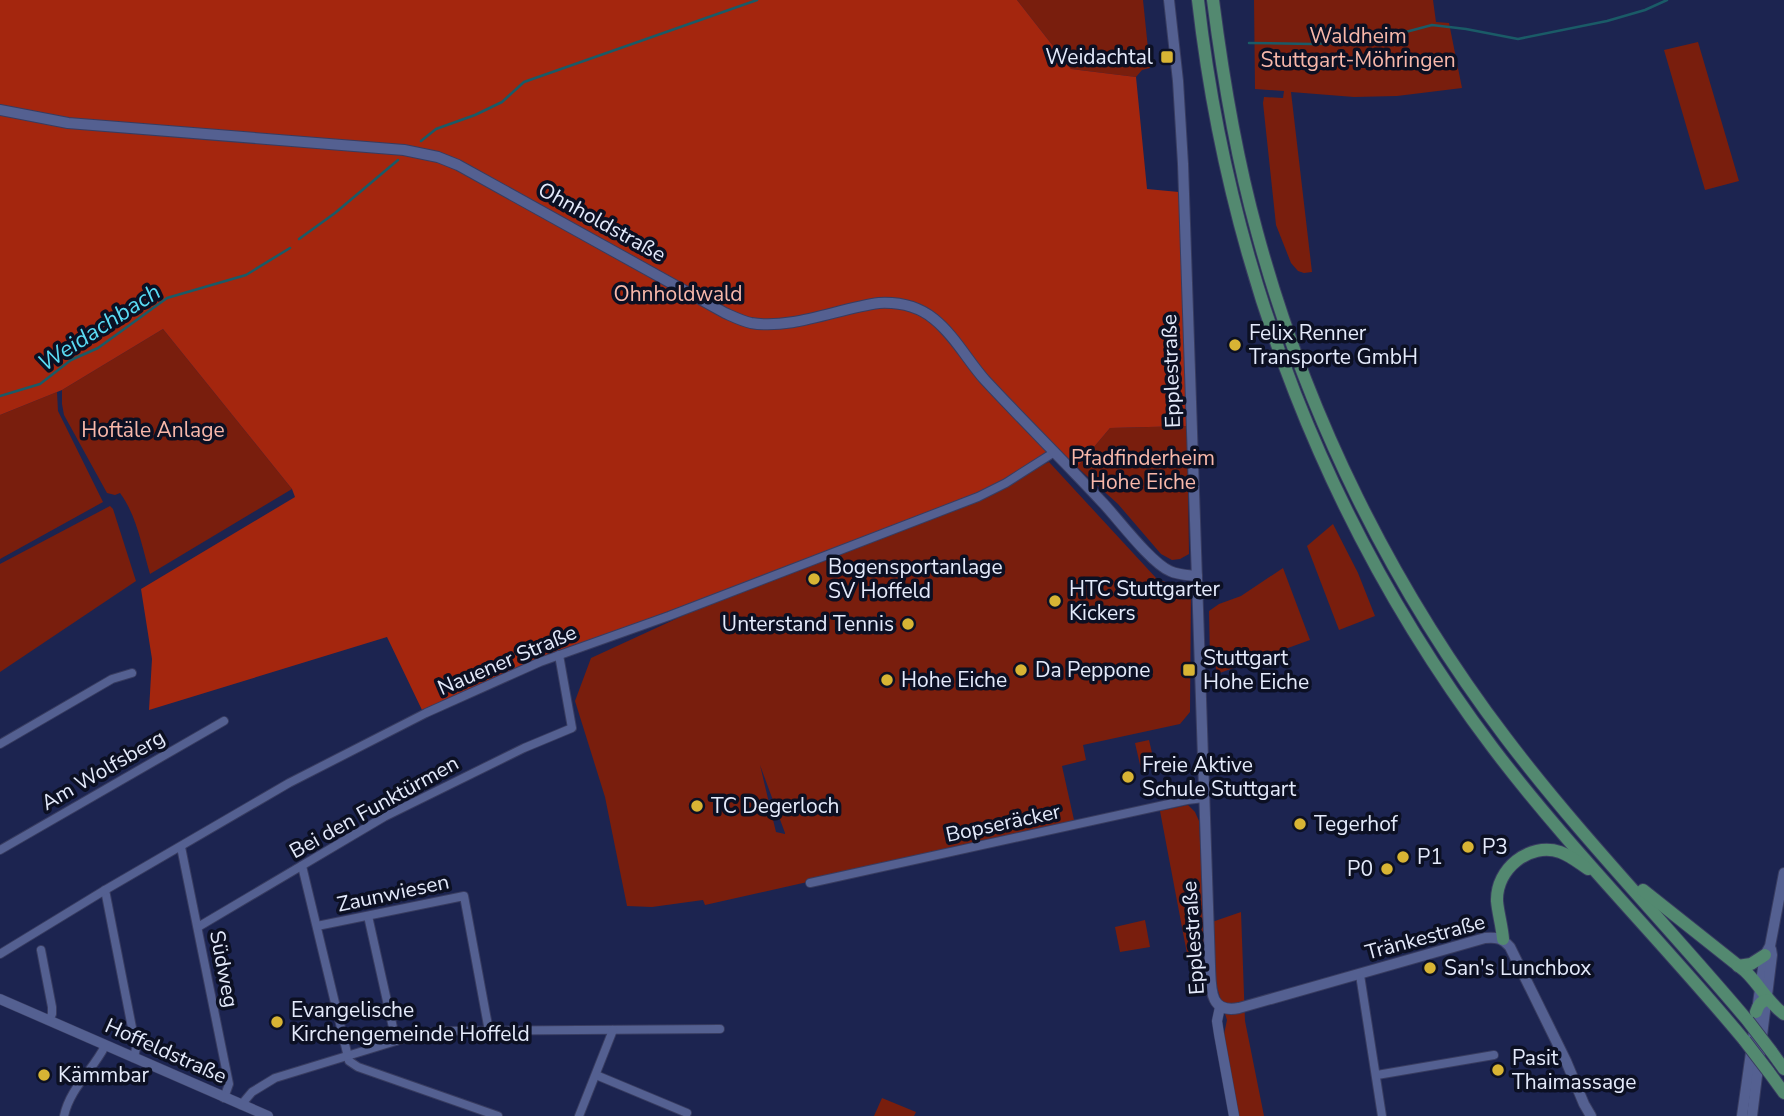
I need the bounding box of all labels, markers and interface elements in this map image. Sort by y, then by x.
park label: Waldheim Stuttgart-Möhringen [1260,22,1456,74]
place label: Weidachtal [1045,43,1154,71]
marker: Weidachtal [1159,49,1175,65]
street label: Ohnholdstraße [533,175,671,269]
water label: Weidachbach [32,276,166,379]
park label: Ohnholdwald [614,280,742,308]
street label: Epplestraße [1155,314,1187,428]
place label: Felix Renner Transporte GmbH [1249,319,1418,371]
marker: Felix Renner Transporte GmbH [1227,337,1243,353]
park label: Hoftäle Anlage [81,416,225,444]
park label: Pfadfinderheim Hohe Eiche [1071,444,1215,496]
place label: Bogensportanlage SV Hoffeld [828,553,1003,605]
marker: Bogensportanlage SV Hoffeld [806,571,822,587]
place label: HTC Stuttgarter Kickers [1069,575,1220,627]
marker: HTC Stuttgarter Kickers [1047,593,1063,609]
place label: Unterstand Tennis [722,610,894,638]
marker: Unterstand Tennis [900,616,916,632]
street label: Nauener Straße [433,618,581,702]
place label: Stuttgart Hohe Eiche [1203,644,1309,696]
place label: Da Peppone [1035,656,1150,684]
marker: Da Peppone [1013,662,1029,678]
marker: Stuttgart Hohe Eiche [1181,662,1197,678]
place label: Hohe Eiche [901,666,1007,694]
marker: Hohe Eiche [879,672,895,688]
street label: Am Wolfsberg [36,723,170,817]
street label: Bei den Funktürmen [284,749,464,865]
place label: Freie Aktive Schule Stuttgart [1142,751,1297,803]
marker: Freie Aktive Schule Stuttgart [1120,769,1136,785]
place label: TC Degerloch [711,792,839,820]
street label: Bopseräcker [943,797,1063,849]
marker: TC Degerloch [689,798,705,814]
place label: Tegerhof [1314,810,1399,838]
marker: Tegerhof [1292,816,1308,832]
place label: P3 [1482,833,1508,861]
marker: P3 [1460,839,1476,855]
place label: P1 [1417,843,1443,871]
marker: P1 [1395,849,1411,865]
place label: P0 [1347,855,1373,883]
marker: P0 [1379,861,1395,877]
street label: Zaunwiesen [334,867,452,919]
street label: Epplestraße [1175,880,1211,996]
street label: Tränkestraße [1362,908,1488,966]
street label: Südweg [203,928,245,1010]
place label: San's Lunchbox [1444,954,1591,982]
marker: San's Lunchbox [1422,960,1438,976]
place label: Evangelische Kirchengemeinde Hoffeld [291,996,530,1048]
street label: Hoffeldstraße [101,1012,231,1090]
marker: Evangelische Kirchengemeinde Hoffeld [269,1014,285,1030]
place label: Pasit Thaimassage [1512,1044,1637,1096]
place label: Kämmbar [58,1061,150,1089]
marker: Pasit Thaimassage [1490,1062,1506,1078]
marker: Kämmbar [36,1067,52,1083]

